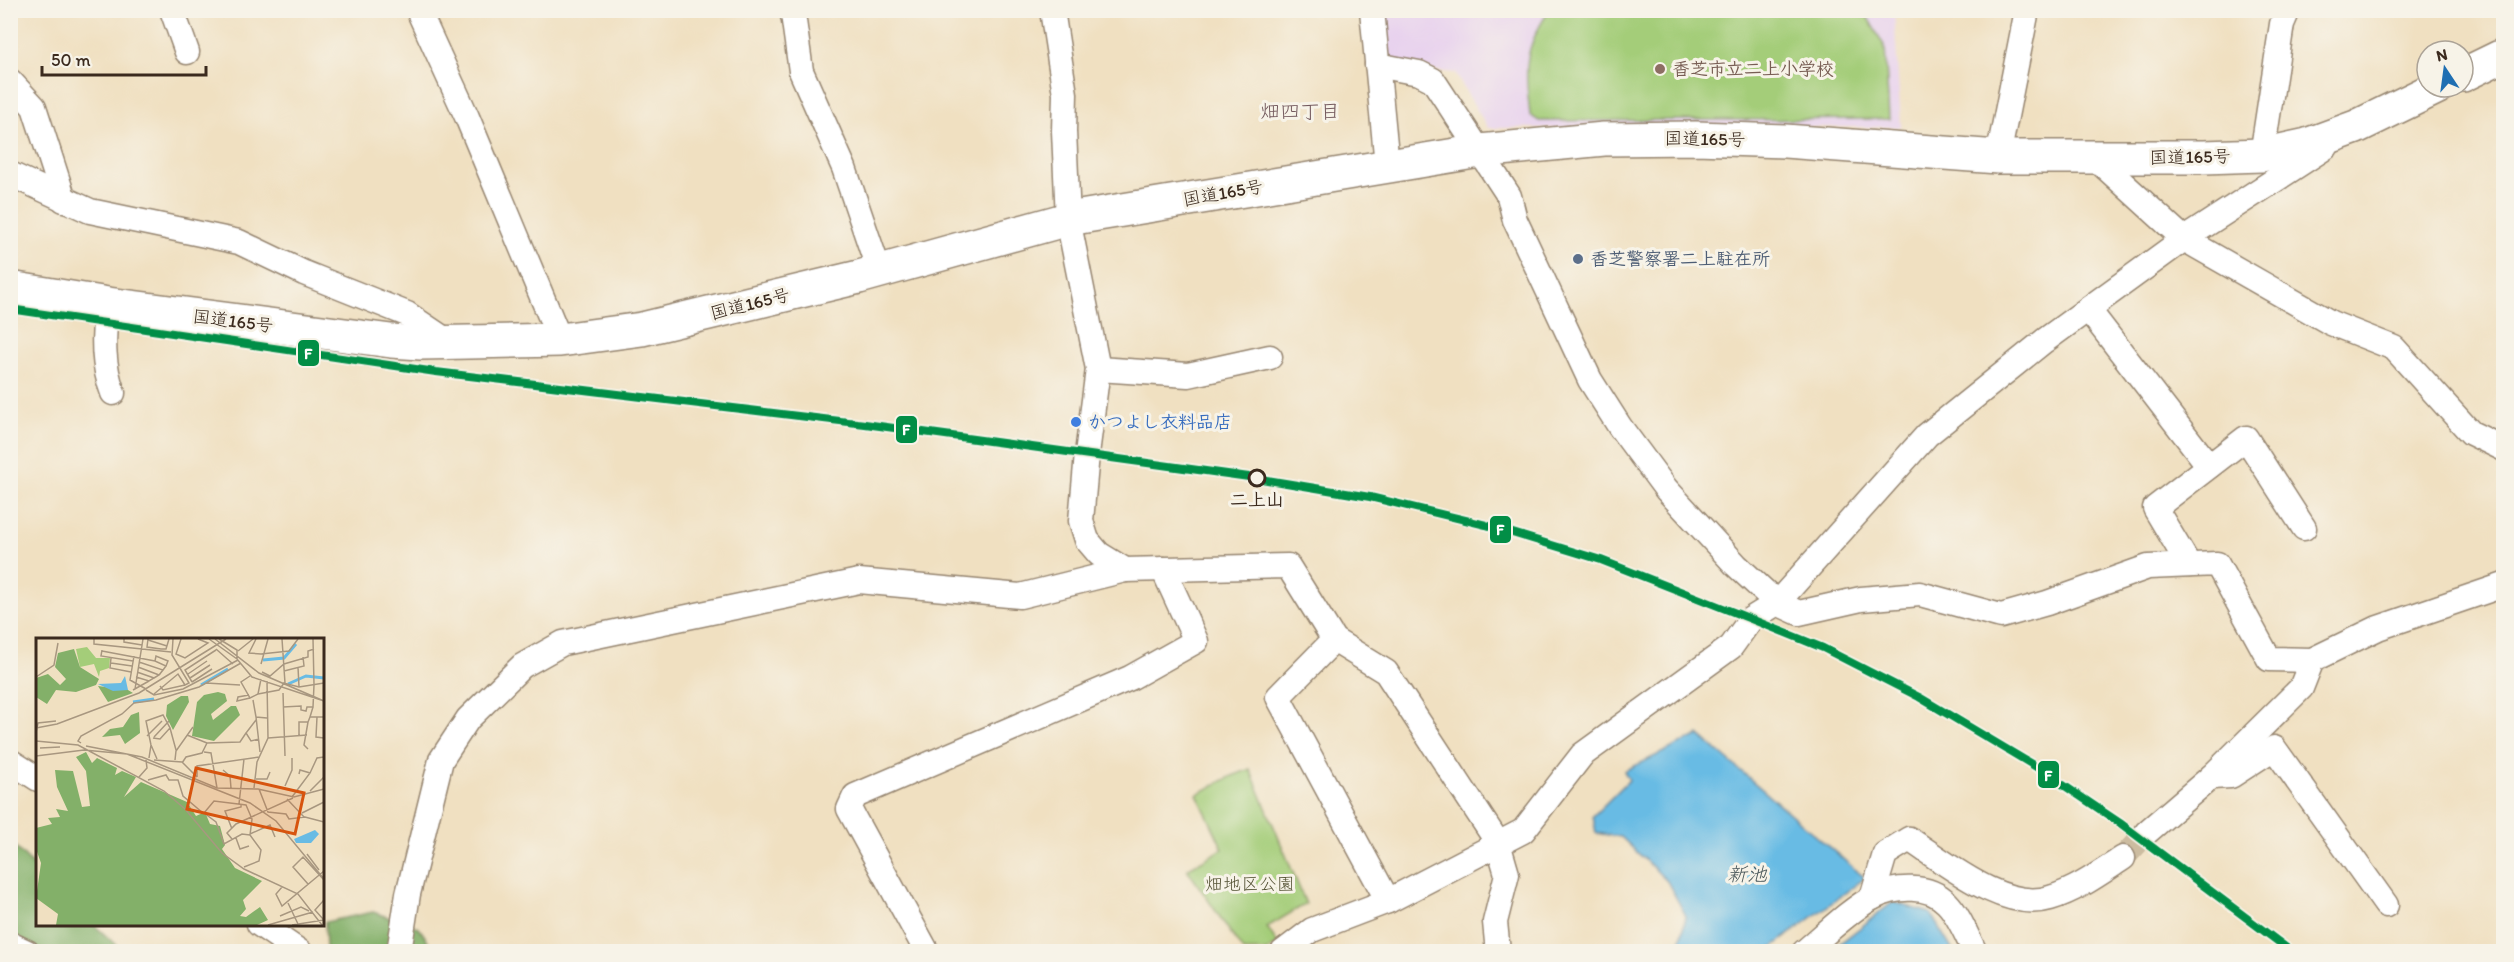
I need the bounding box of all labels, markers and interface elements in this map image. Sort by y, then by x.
scale bar [42,39,206,77]
north arrow [2415,39,2475,99]
text: N [2434,44,2449,65]
text: 50 m [51,49,91,71]
place label: 香芝市立二上小学校 [1672,58,1834,80]
marker: 香芝市立二上小学校 [1653,62,1667,76]
district label: 畑四丁目 [1260,99,1340,123]
street label: 国道165号 [1664,127,1746,151]
street label: 国道165号 [2149,145,2231,169]
street label: 国道165号 [1181,175,1265,211]
place label: 香芝警察署二上駐在所 [1590,248,1770,270]
marker: 香芝警察署二上駐在所 [1571,252,1585,266]
street label: 国道165号 [708,283,792,325]
street label: 国道165号 [191,305,275,337]
line badge: F [297,339,320,367]
text: F [304,344,313,363]
place label: かつよし衣料品店 [1088,411,1232,433]
line badge: F [895,415,918,444]
marker: かつよし衣料品店 [1069,415,1083,429]
text: F [902,420,911,439]
marker: 二上山 [1248,469,1266,487]
place label: 二上山 [1230,489,1284,511]
line badge: F [1489,515,1512,544]
text: F [1496,520,1505,539]
inset map [36,638,324,926]
line badge: F [2037,760,2060,789]
text: F [2044,766,2053,785]
water label: 新池 [1727,862,1768,886]
park label: 畑地区公園 [1205,873,1295,895]

